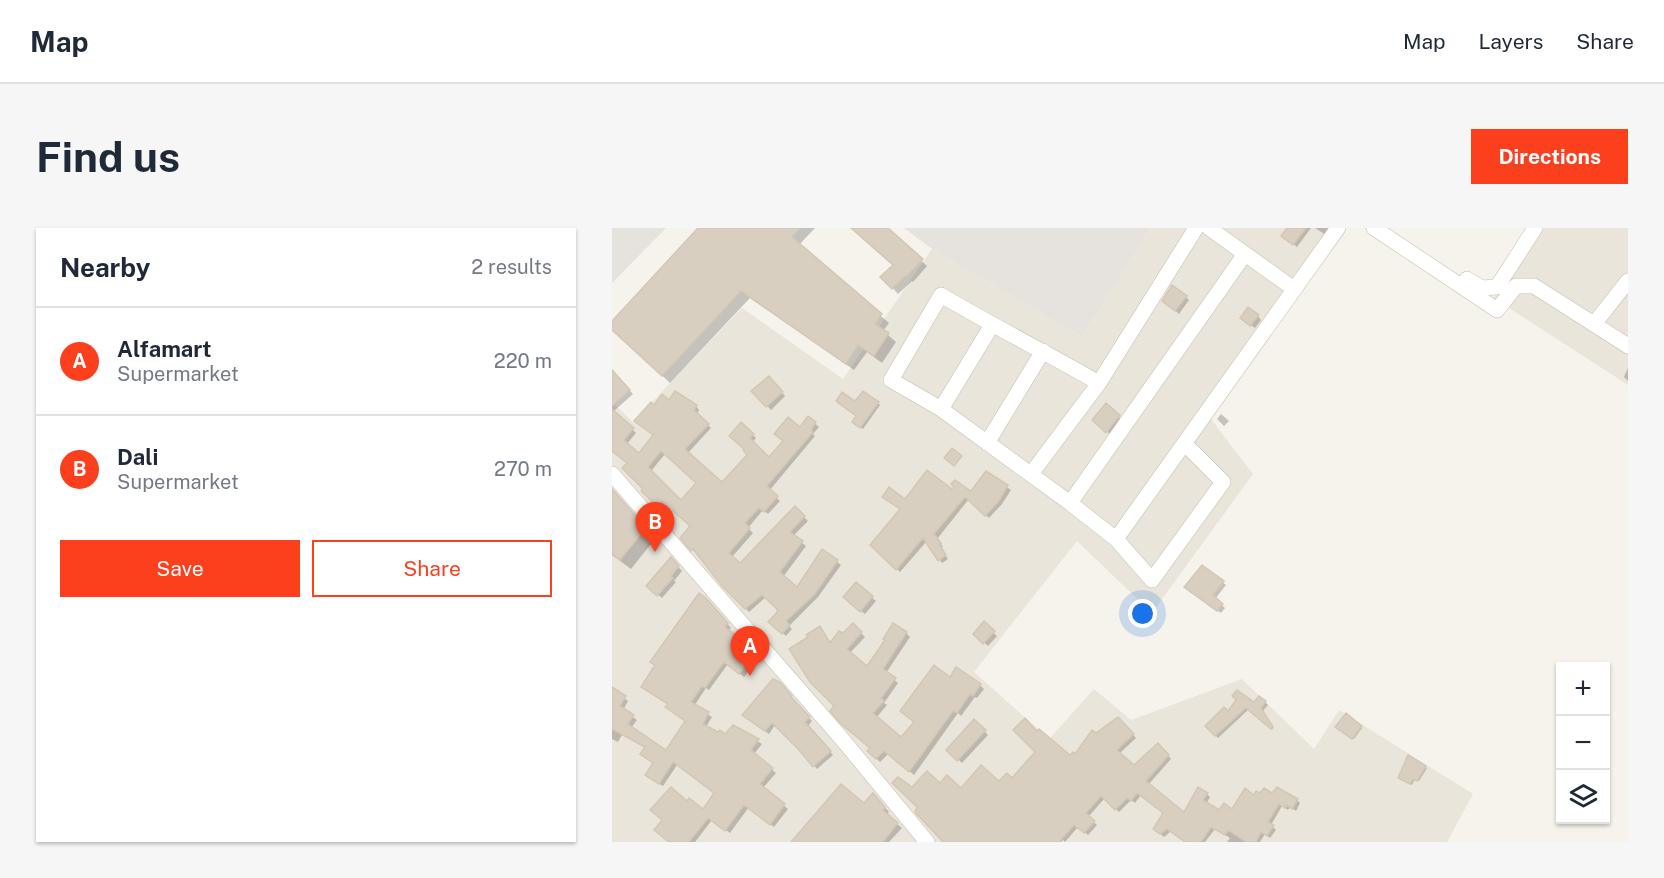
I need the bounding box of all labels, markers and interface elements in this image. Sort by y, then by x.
text: Map [30,25,89,58]
text: Map [1403,29,1446,54]
text: Layers [1479,29,1543,54]
text: Share [1576,29,1634,54]
button: Directions [1471,129,1628,184]
text: Find us [36,132,180,181]
text: Nearby [60,252,150,283]
text: 2 results [471,255,552,279]
text: Alfamart [117,336,211,362]
text: A [72,349,87,373]
text: 220 m [494,349,552,373]
text: Supermarket [117,362,239,386]
text: Dali [117,444,158,470]
text: B [73,457,86,481]
text: 270 m [494,457,552,481]
text: Supermarket [117,470,239,494]
pin: B [636,502,675,552]
button: Save [60,540,300,597]
button: Share [312,540,552,597]
your location [1128,599,1157,628]
pin: A [730,626,770,676]
map controls [1556,662,1610,824]
button: + [1556,662,1610,716]
button: − [1556,716,1610,770]
button: layers [1556,770,1610,824]

